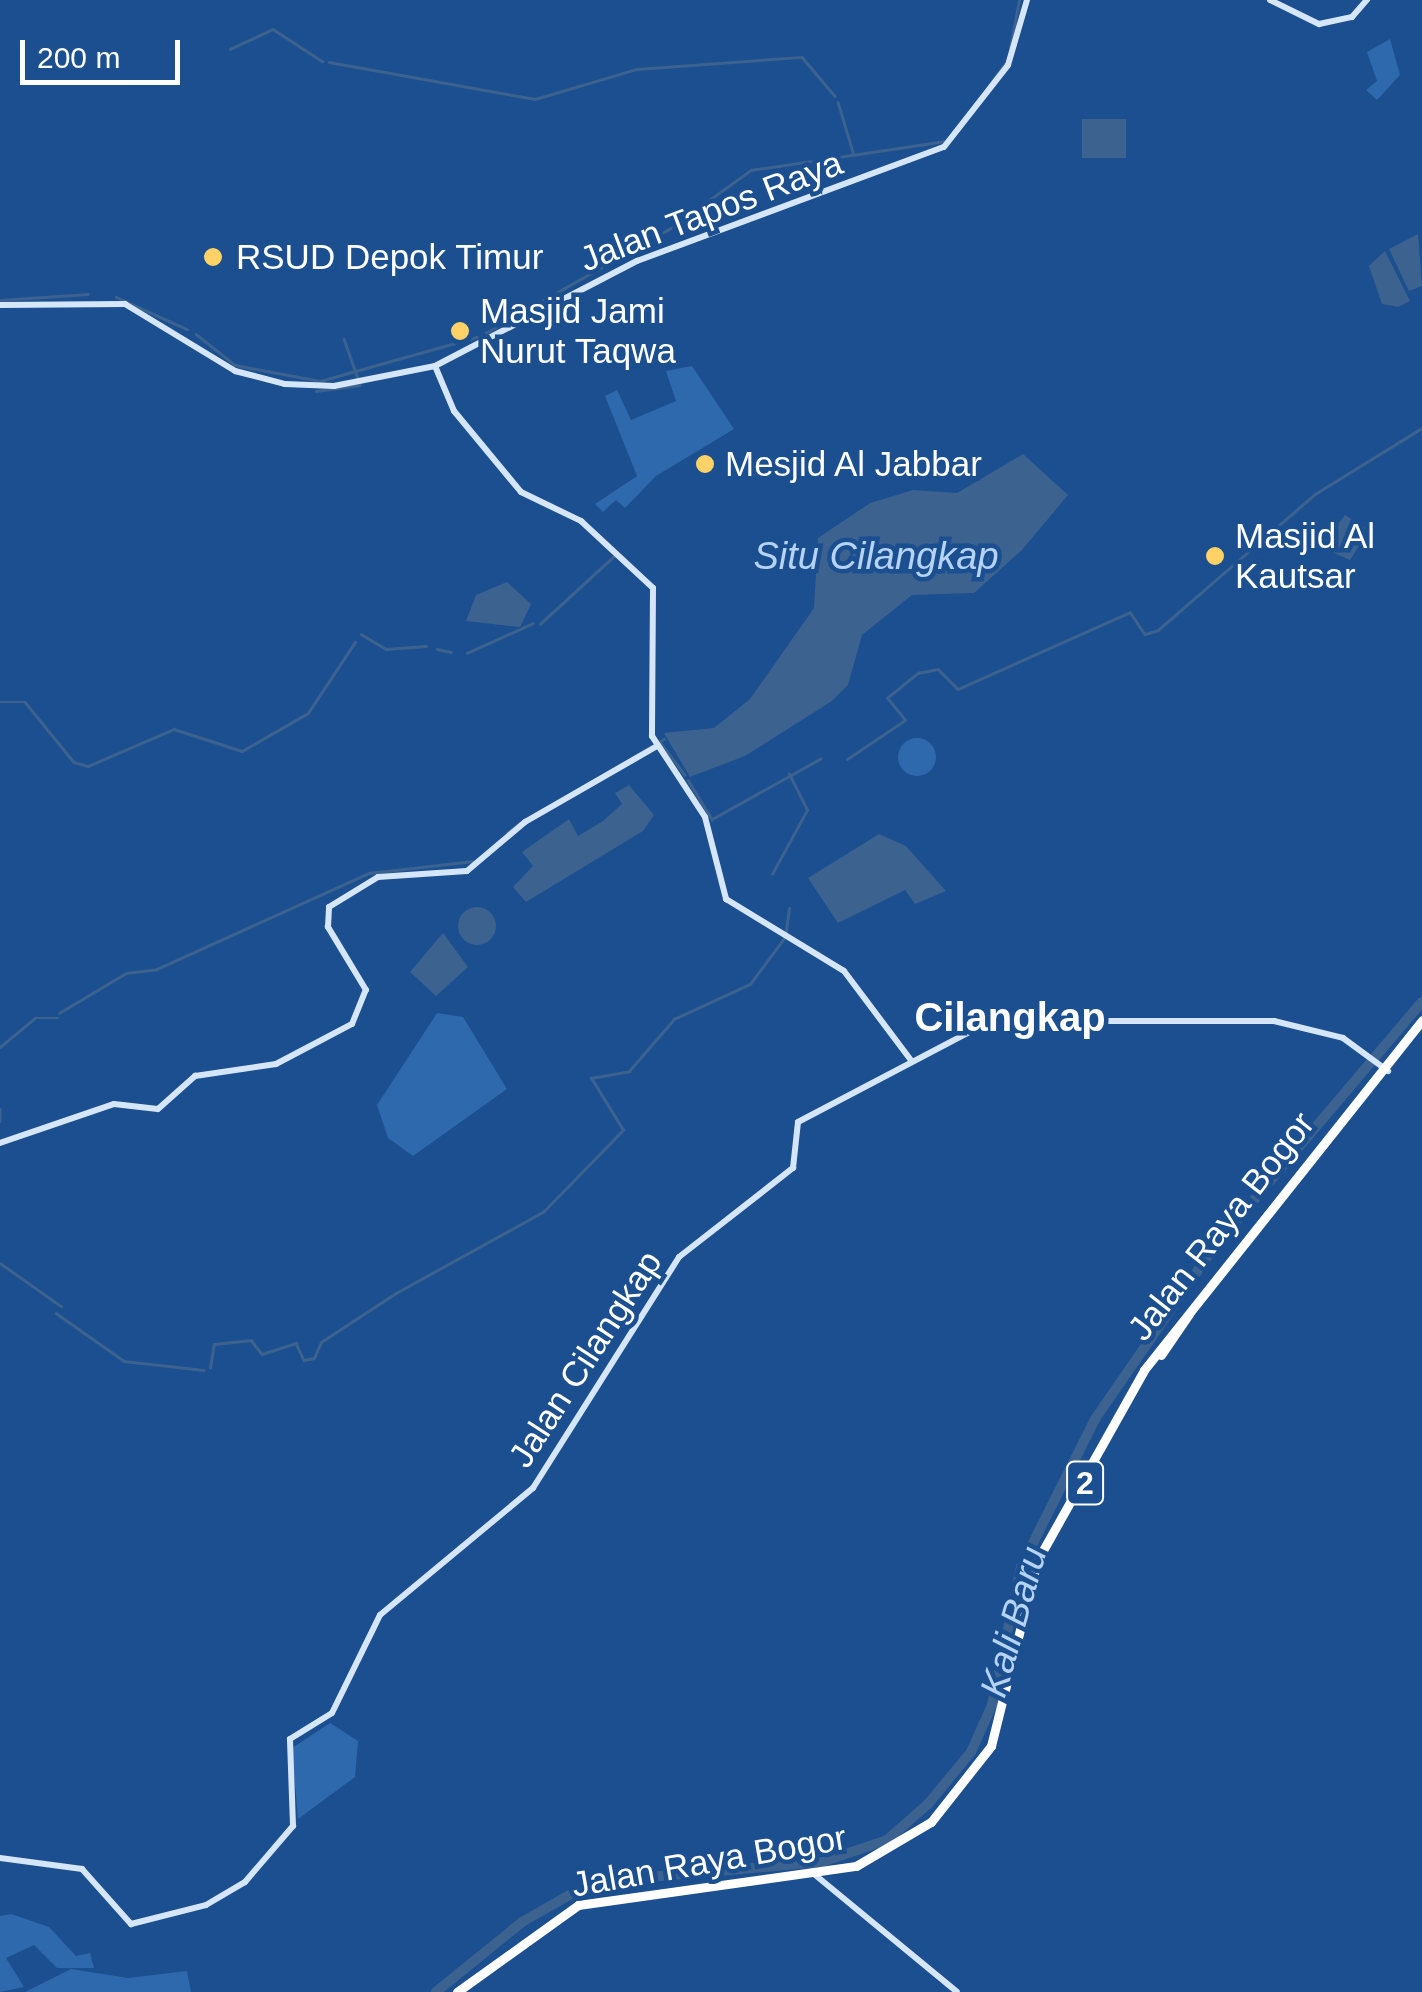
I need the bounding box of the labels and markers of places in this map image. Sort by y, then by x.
place label: RSUD Depok Timur [236,236,544,278]
marker: RSUD Depok Timur [200,244,226,270]
place label: Masjid Jami Nurut Taqwa [480,290,676,372]
marker: Masjid Jami Nurut Taqwa [449,320,471,342]
place label: Mesjid Al Jabbar [725,443,984,485]
marker: Mesjid Al Jabbar [694,453,716,475]
place label: Masjid Al Kautsar [1235,515,1377,597]
marker: Masjid Al Kautsar [1204,545,1226,567]

